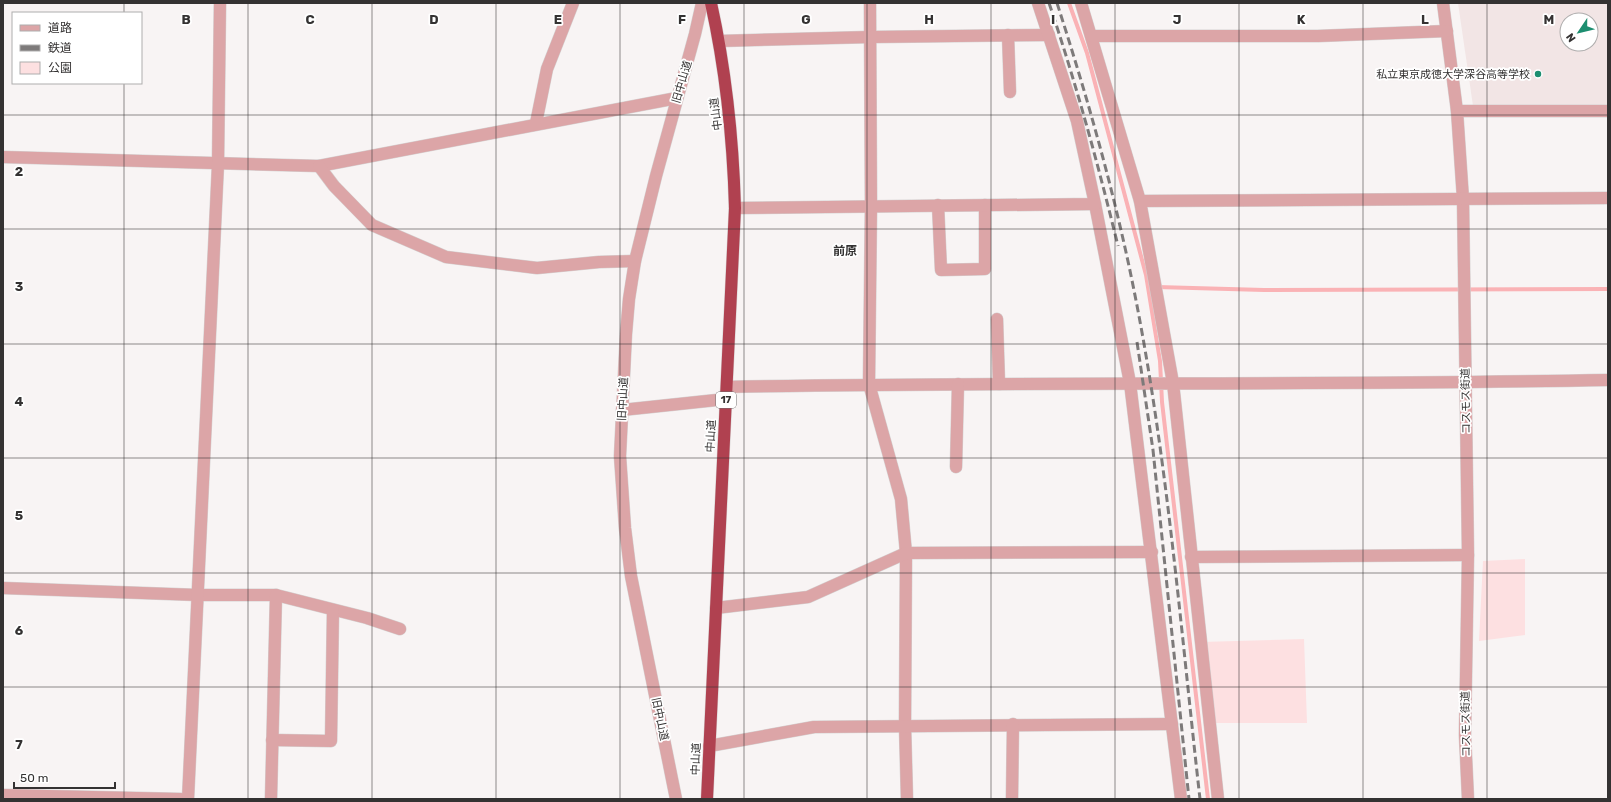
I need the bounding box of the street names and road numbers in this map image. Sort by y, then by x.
street label: 旧中山道 [670,59,694,105]
street label: 中山道 [708,97,724,131]
street label: コスモス街道 [1459,368,1473,434]
street label: 旧中山道 [615,377,631,421]
road number: 17 [716,392,736,408]
street label: 中山道 [704,419,718,453]
street label: コスモス街道 [1459,691,1473,757]
street label: 旧中山道 [649,696,671,742]
street label: 中山道 [689,742,703,776]

